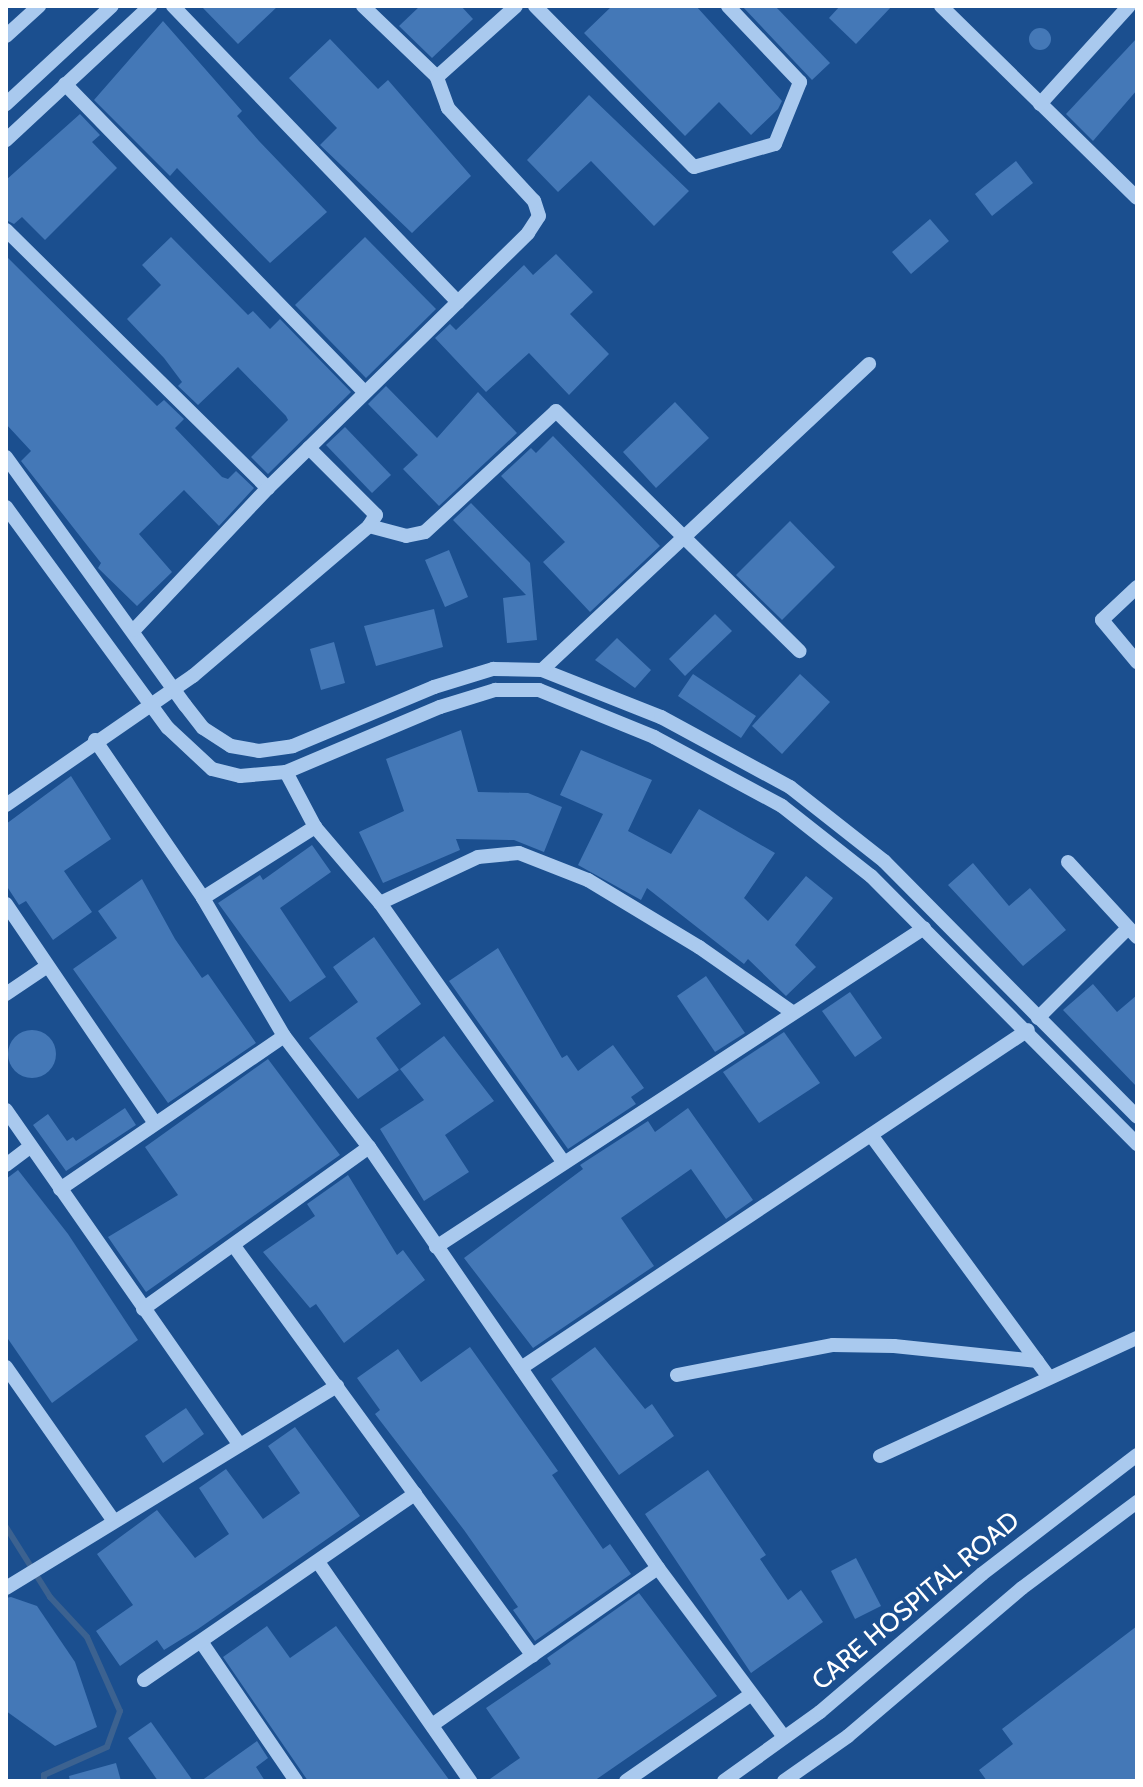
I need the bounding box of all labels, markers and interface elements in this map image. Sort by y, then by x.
street label: CARE HOSPITAL ROAD [806,1505,1026,1697]

